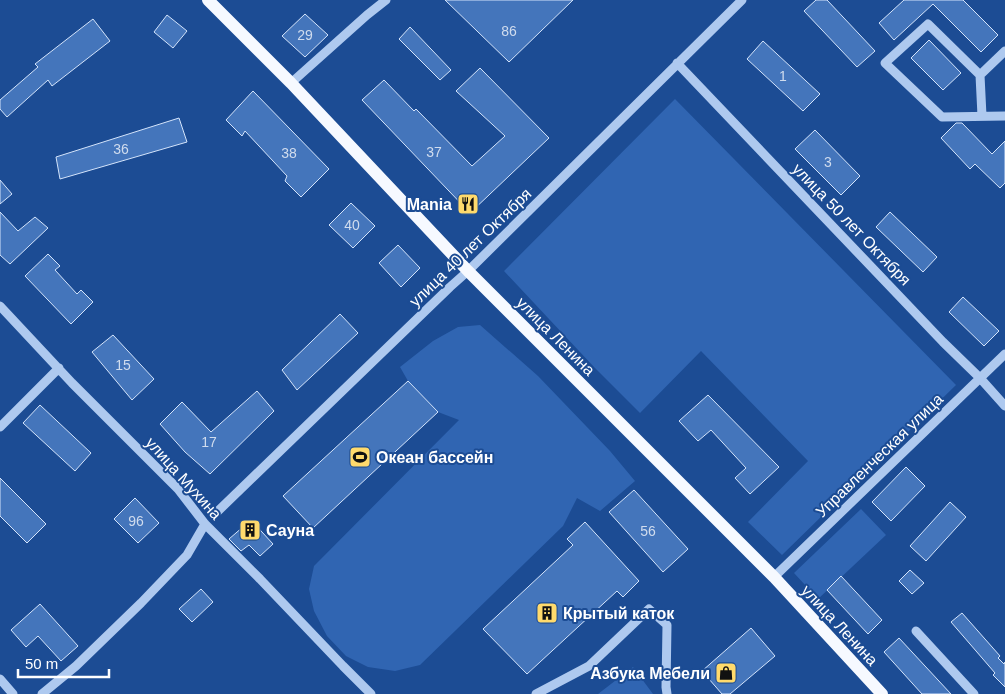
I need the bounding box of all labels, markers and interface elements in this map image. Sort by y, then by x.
house number: 86 [501,23,517,39]
house number: 29 [297,27,313,43]
house number: 1 [779,68,787,84]
house number: 36 [113,141,129,157]
house number: 37 [426,144,442,160]
house number: 38 [281,145,297,161]
house number: 3 [824,154,832,170]
street label: улица 50 лет Октября [789,160,914,289]
street label: улица 40 лет Октября [406,185,535,310]
restaurant icon: Mania [456,192,480,216]
place label: Mania [407,196,452,213]
house number: 40 [344,217,360,233]
street label: улица Ленина [513,294,598,379]
house number: 15 [115,357,131,373]
street label: Управленческая улица [812,390,946,520]
street label: улица Мухина [142,434,225,523]
house number: 17 [201,434,217,450]
sports icon: Океан бассейн [348,445,372,469]
place label: Океан бассейн [376,449,493,466]
house number: 96 [128,513,144,529]
building icon: Сауна [238,518,262,542]
place label: Сауна [266,522,314,539]
house number: 56 [640,523,656,539]
street label: улица Ленина [798,582,881,669]
building icon: Крытый каток [535,601,559,625]
place label: Крытый каток [563,605,675,622]
scale bar [18,646,109,678]
text: 50 m [25,655,58,672]
shop icon: Азбука Мебели [714,661,738,685]
place label: Азбука Мебели [590,665,710,682]

